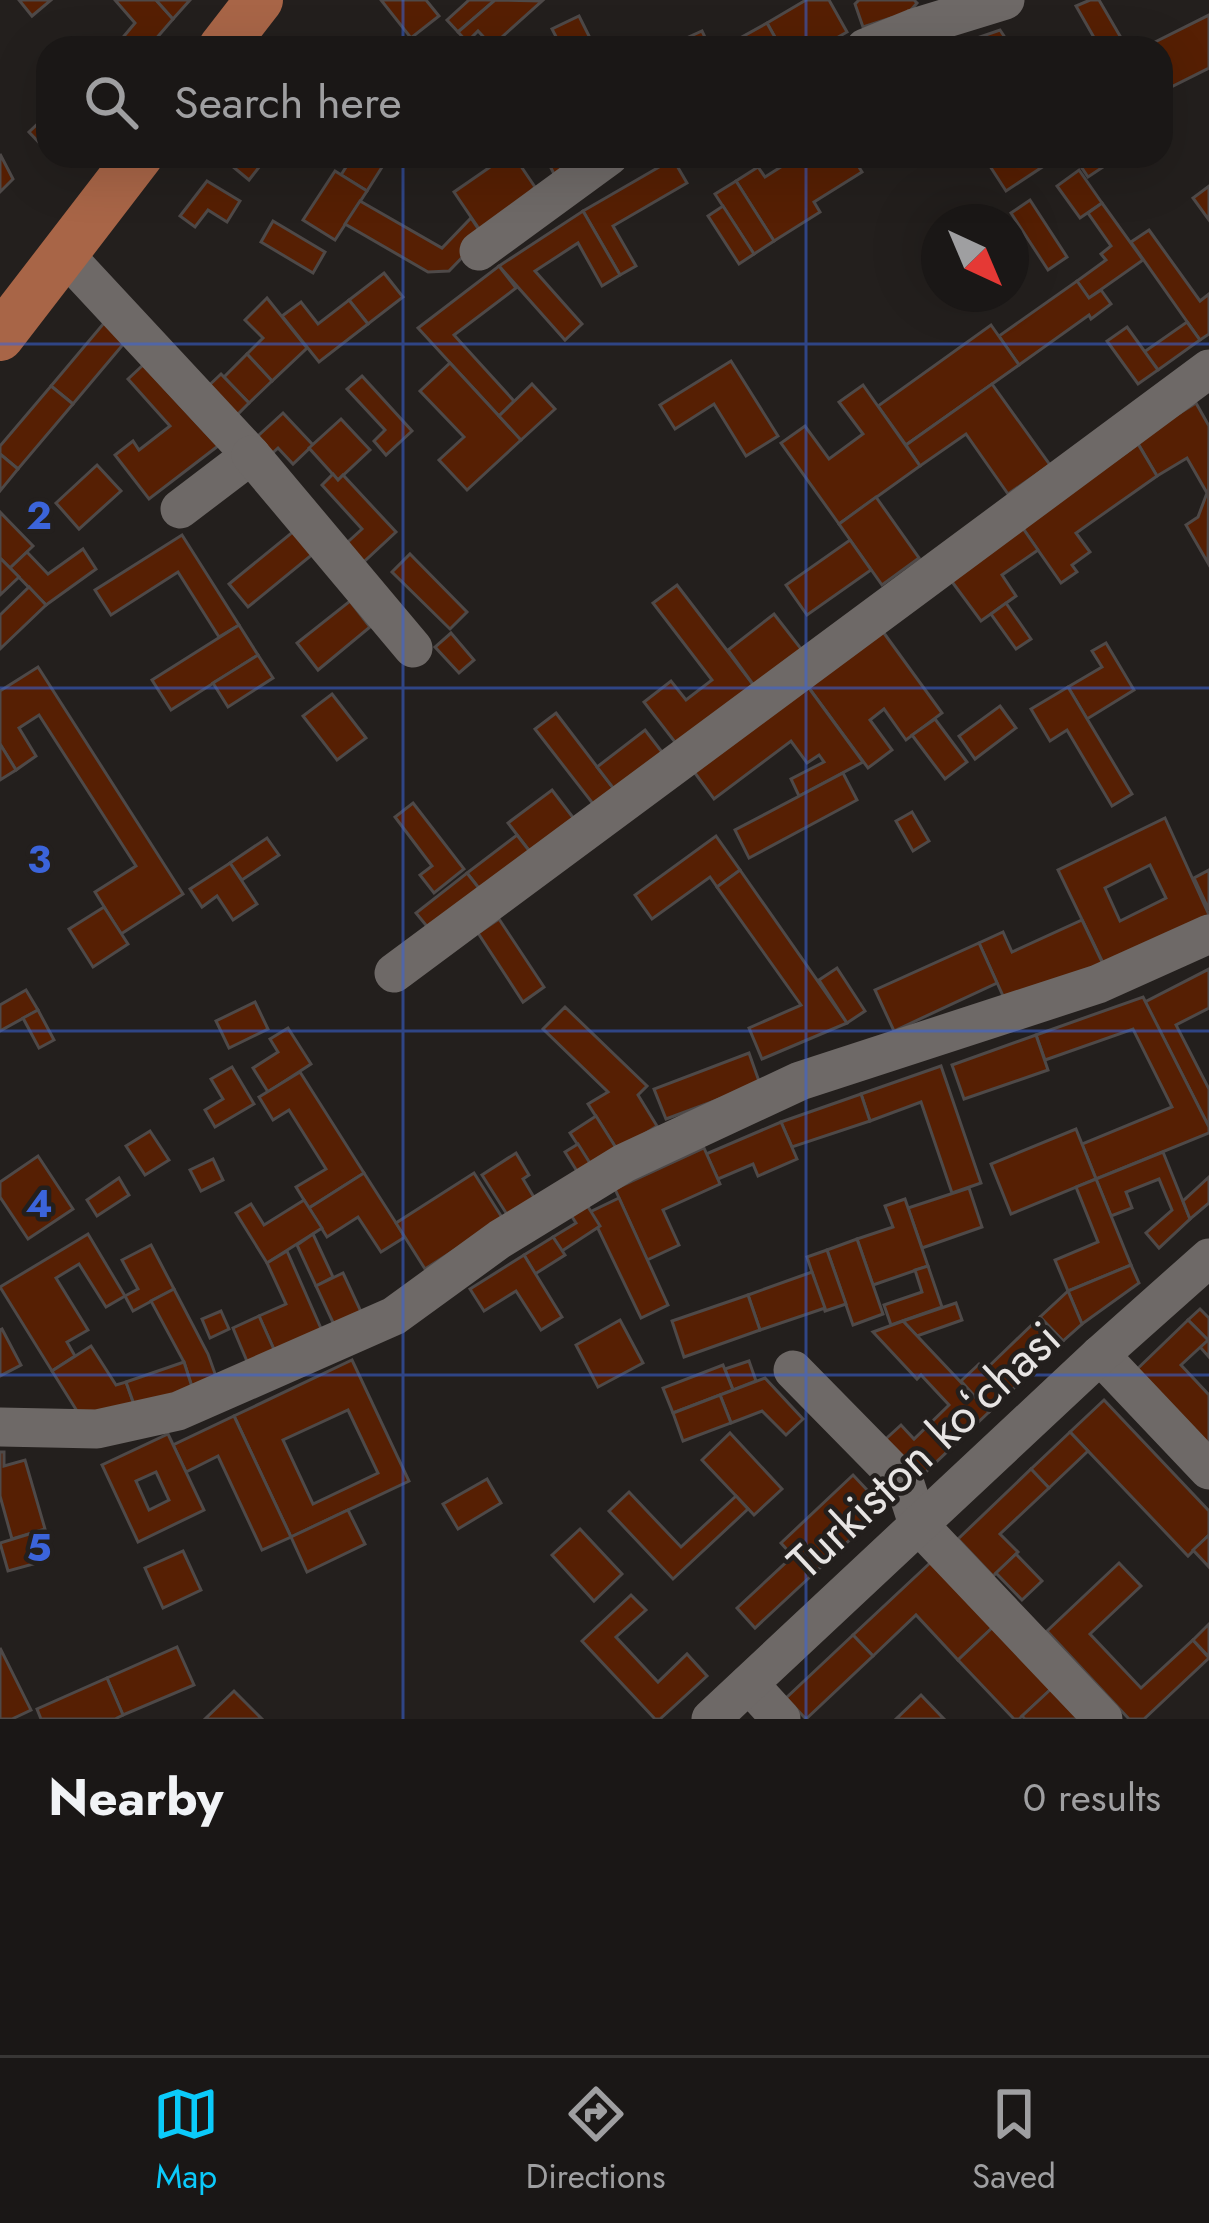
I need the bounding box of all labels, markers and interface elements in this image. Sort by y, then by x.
search box [36,36,1173,168]
icon: search [78,69,144,135]
text: Search here [174,70,402,135]
north arrow [921,204,1029,312]
text: 2 [26,487,52,544]
text: 3 [27,831,51,888]
text: 4 [25,1175,53,1232]
street label: Turkiston koʻchasi [772,1305,1076,1595]
text: 5 [26,1519,52,1576]
text: Nearby [48,1760,223,1834]
text: 0 results [1023,1769,1161,1826]
tab: Map [153,2081,219,2200]
tab: Directions [526,2081,666,2200]
tab: Saved [972,2081,1056,2200]

